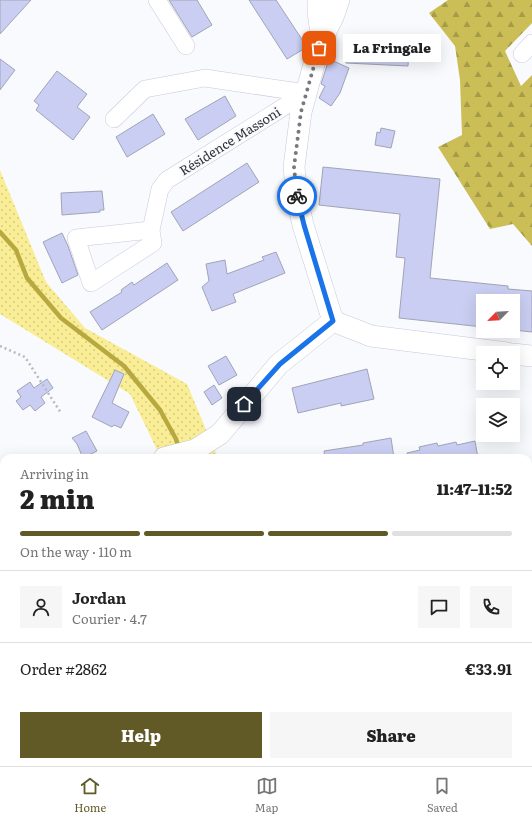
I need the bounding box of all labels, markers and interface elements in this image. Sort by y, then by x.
pin [302,31,336,65]
callout: La Fringale [343,34,441,62]
icon: bag [308,37,330,59]
text: La Fringale [353,38,431,57]
street label: Résidence Massoni [175,101,285,179]
courier [277,176,317,216]
icon: bike [286,185,308,207]
north arrow [476,294,520,338]
map controls [476,294,520,442]
button: locate [476,346,520,390]
pin [227,387,261,421]
icon: home [233,393,255,415]
button: layers [476,398,520,442]
text: Arriving in [20,464,89,483]
text: 11:47–11:52 [437,477,512,500]
text: 2 min [20,478,95,517]
text: On the way · 110 m [20,542,132,561]
button: person [20,586,62,628]
text: Jordan [72,586,126,609]
button: chat [418,586,460,628]
button: phone [470,586,512,628]
text: Courier · 4.7 [72,609,147,628]
text: Order #2862 [20,657,107,680]
text: €33.91 [465,657,512,680]
button: Help [20,712,262,758]
button: Share [270,712,512,758]
tab: Home [74,775,106,815]
tab: Map [255,775,278,815]
tab: Saved [427,775,458,815]

